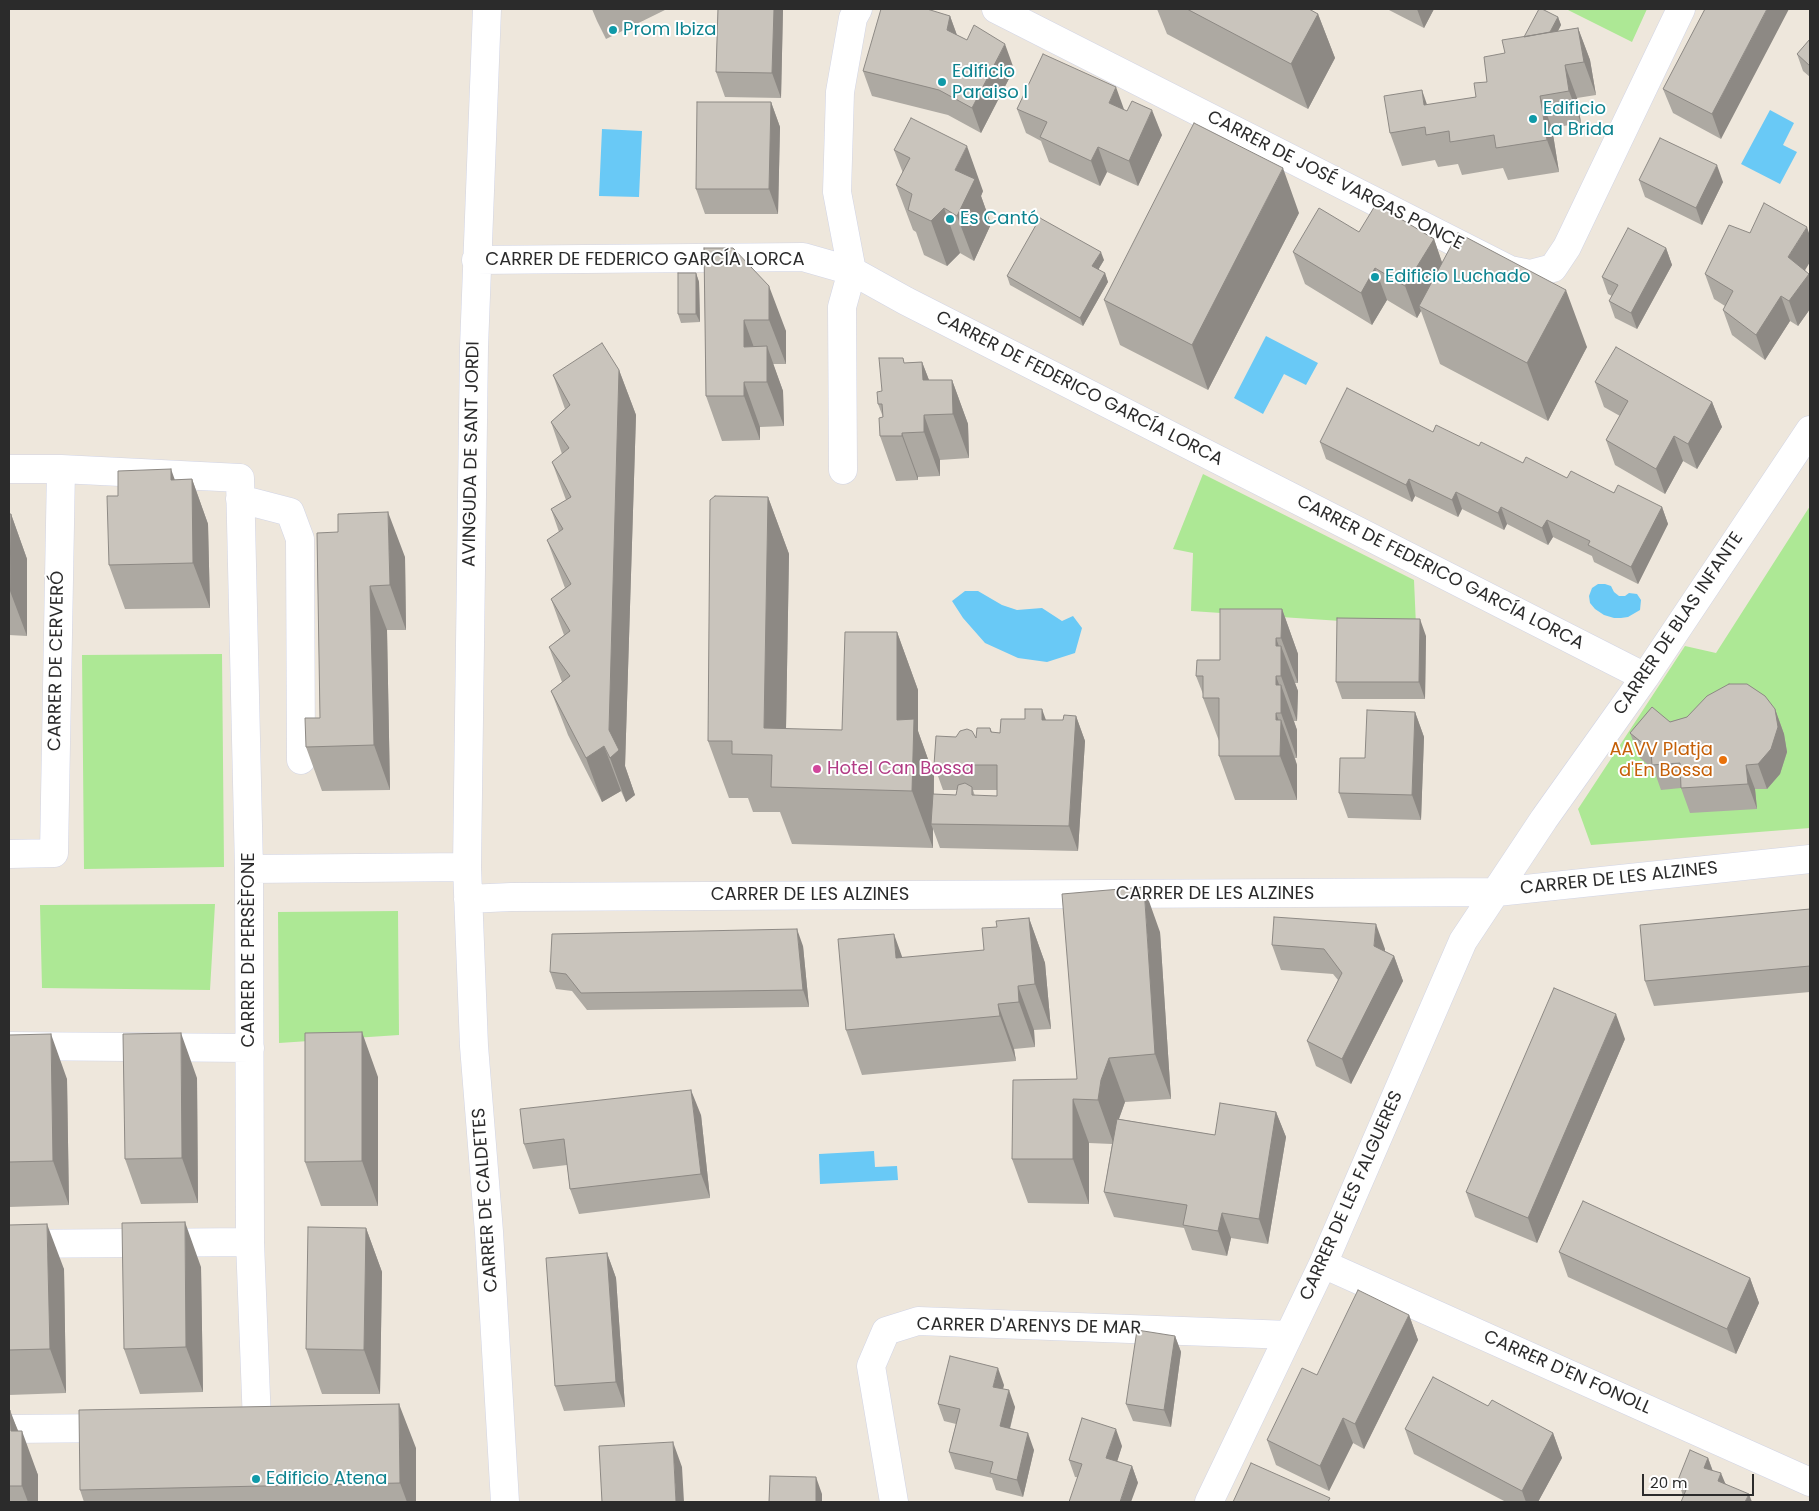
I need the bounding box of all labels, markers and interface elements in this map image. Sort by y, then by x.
place label: Prom Ibiza [623,19,716,41]
marker: Prom Ibiza [607,24,619,36]
place label: Edificio Paraiso I [952,61,1028,104]
marker: Edificio Paraiso I [936,76,948,88]
place label: Edificio La Brida [1543,98,1614,140]
street label: CARRER DE JOSÉ VARGAS PONCE [1203,107,1467,255]
marker: Edificio La Brida [1527,113,1539,125]
place label: Es Cantó [960,208,1039,230]
marker: Es Cantó [944,213,956,225]
street label: CARRER DE FEDERICO GARCÍA LORCA [485,249,805,271]
place label: Edificio Luchado [1385,266,1530,288]
marker: Edificio Luchado [1369,271,1381,283]
street label: CARRER DE FEDERICO GARCÍA LORCA [932,307,1226,471]
street label: AVINGUDA DE SANT JORDI [459,341,485,567]
street label: CARRER DE FEDERICO GARCÍA LORCA [1293,491,1587,655]
street label: CARRER DE BLAS INFANTE [1610,528,1748,720]
street label: CARRER DE CERVERÓ [45,571,69,751]
place label: AAVV Platja d'En Bossa [1609,739,1713,782]
marker: AAVV Platja d'En Bossa [1717,754,1729,766]
place label: Hotel Can Bossa [827,758,974,780]
marker: Hotel Can Bossa [811,763,823,775]
street label: CARRER DE PERSÈFONE [238,852,260,1048]
street label: CARRER DE LES ALZINES [1519,858,1719,900]
street label: CARRER DE LES ALZINES [1116,883,1314,905]
street label: CARRER DE LES ALZINES [711,884,909,906]
street label: CARRER DE LES FALGUERES [1296,1088,1408,1304]
street label: CARRER DE CALDETES [469,1107,503,1293]
street label: CARRER D'ARENYS DE MAR [916,1314,1142,1340]
street label: CARRER D'EN FONOLL [1480,1326,1654,1420]
scale bar [1644,1464,1756,1496]
place label: Edificio Atena [266,1468,387,1490]
text: 20 m [1650,1472,1688,1493]
marker: Edificio Atena [250,1473,262,1485]

